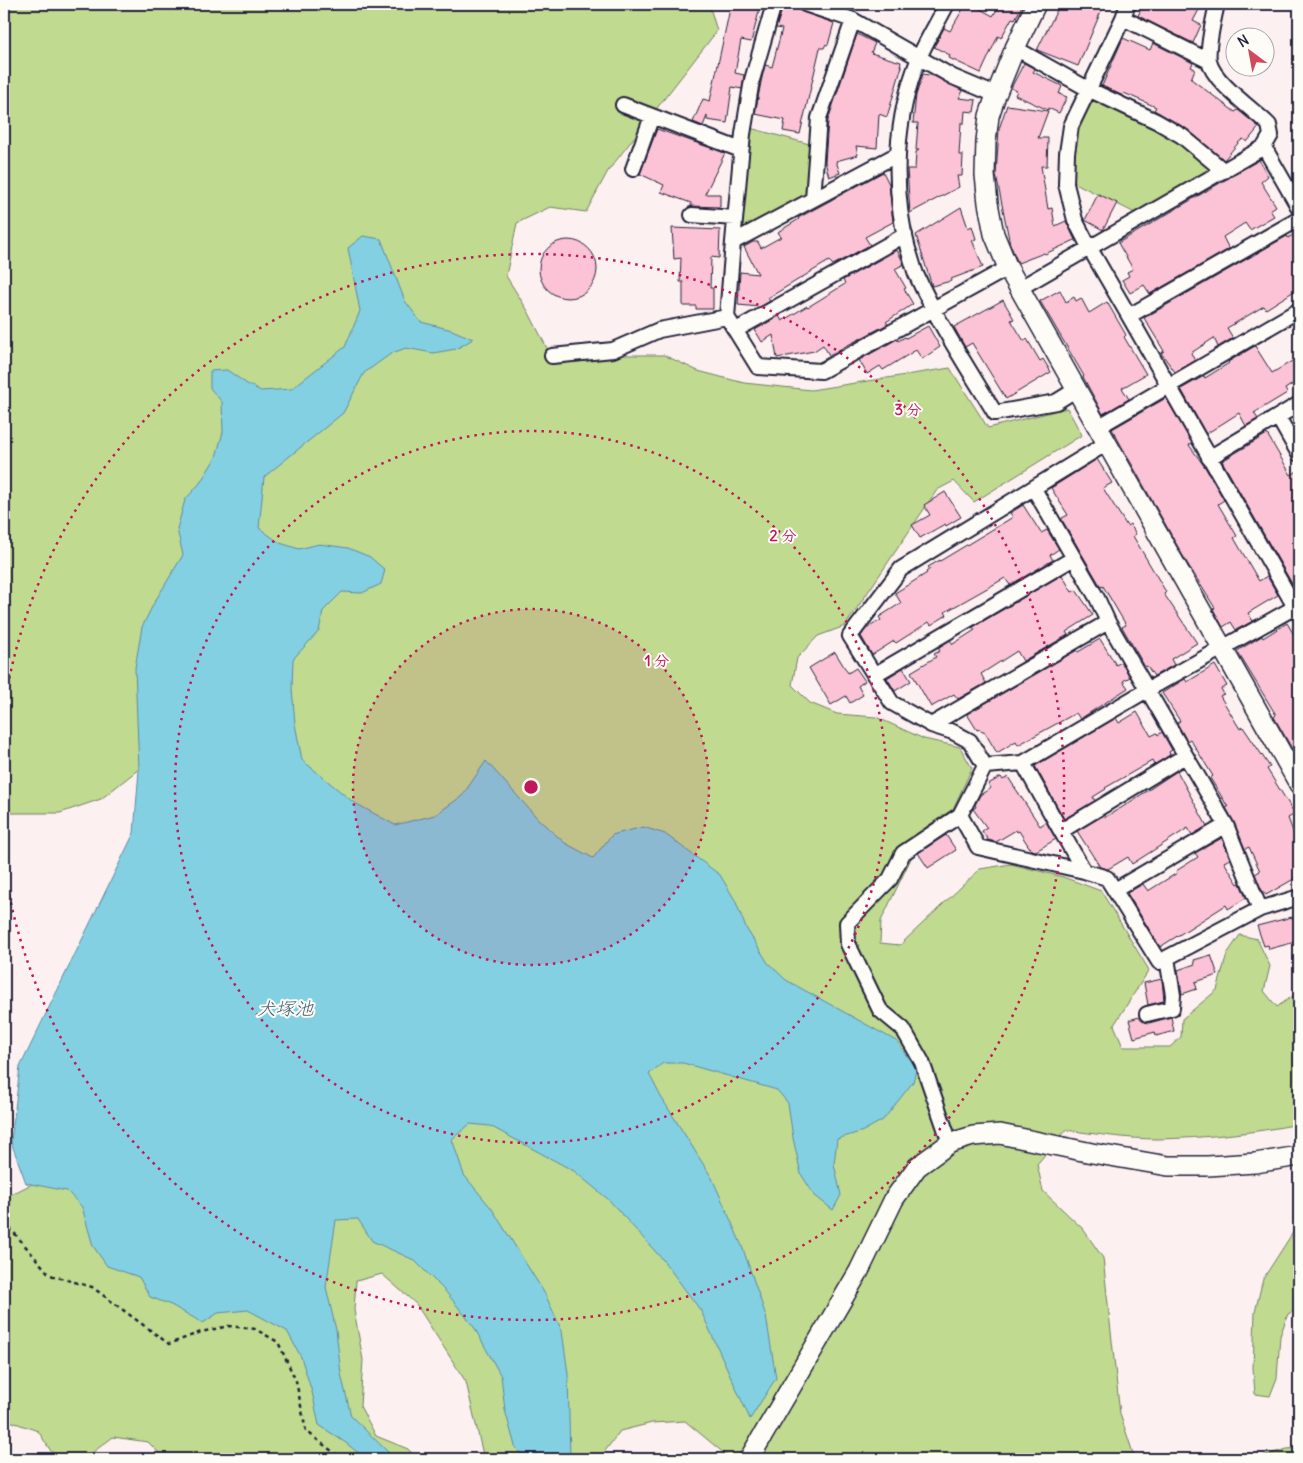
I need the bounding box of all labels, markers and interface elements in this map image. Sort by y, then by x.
north arrow [1226,28,1276,78]
text: N [1234,31,1252,51]
text: 3 分 [894,400,922,419]
text: 2 分 [770,526,796,545]
text: 1 分 [645,651,669,670]
centre of rings [522,778,540,796]
water label: 犬塚池 [256,996,314,1020]

